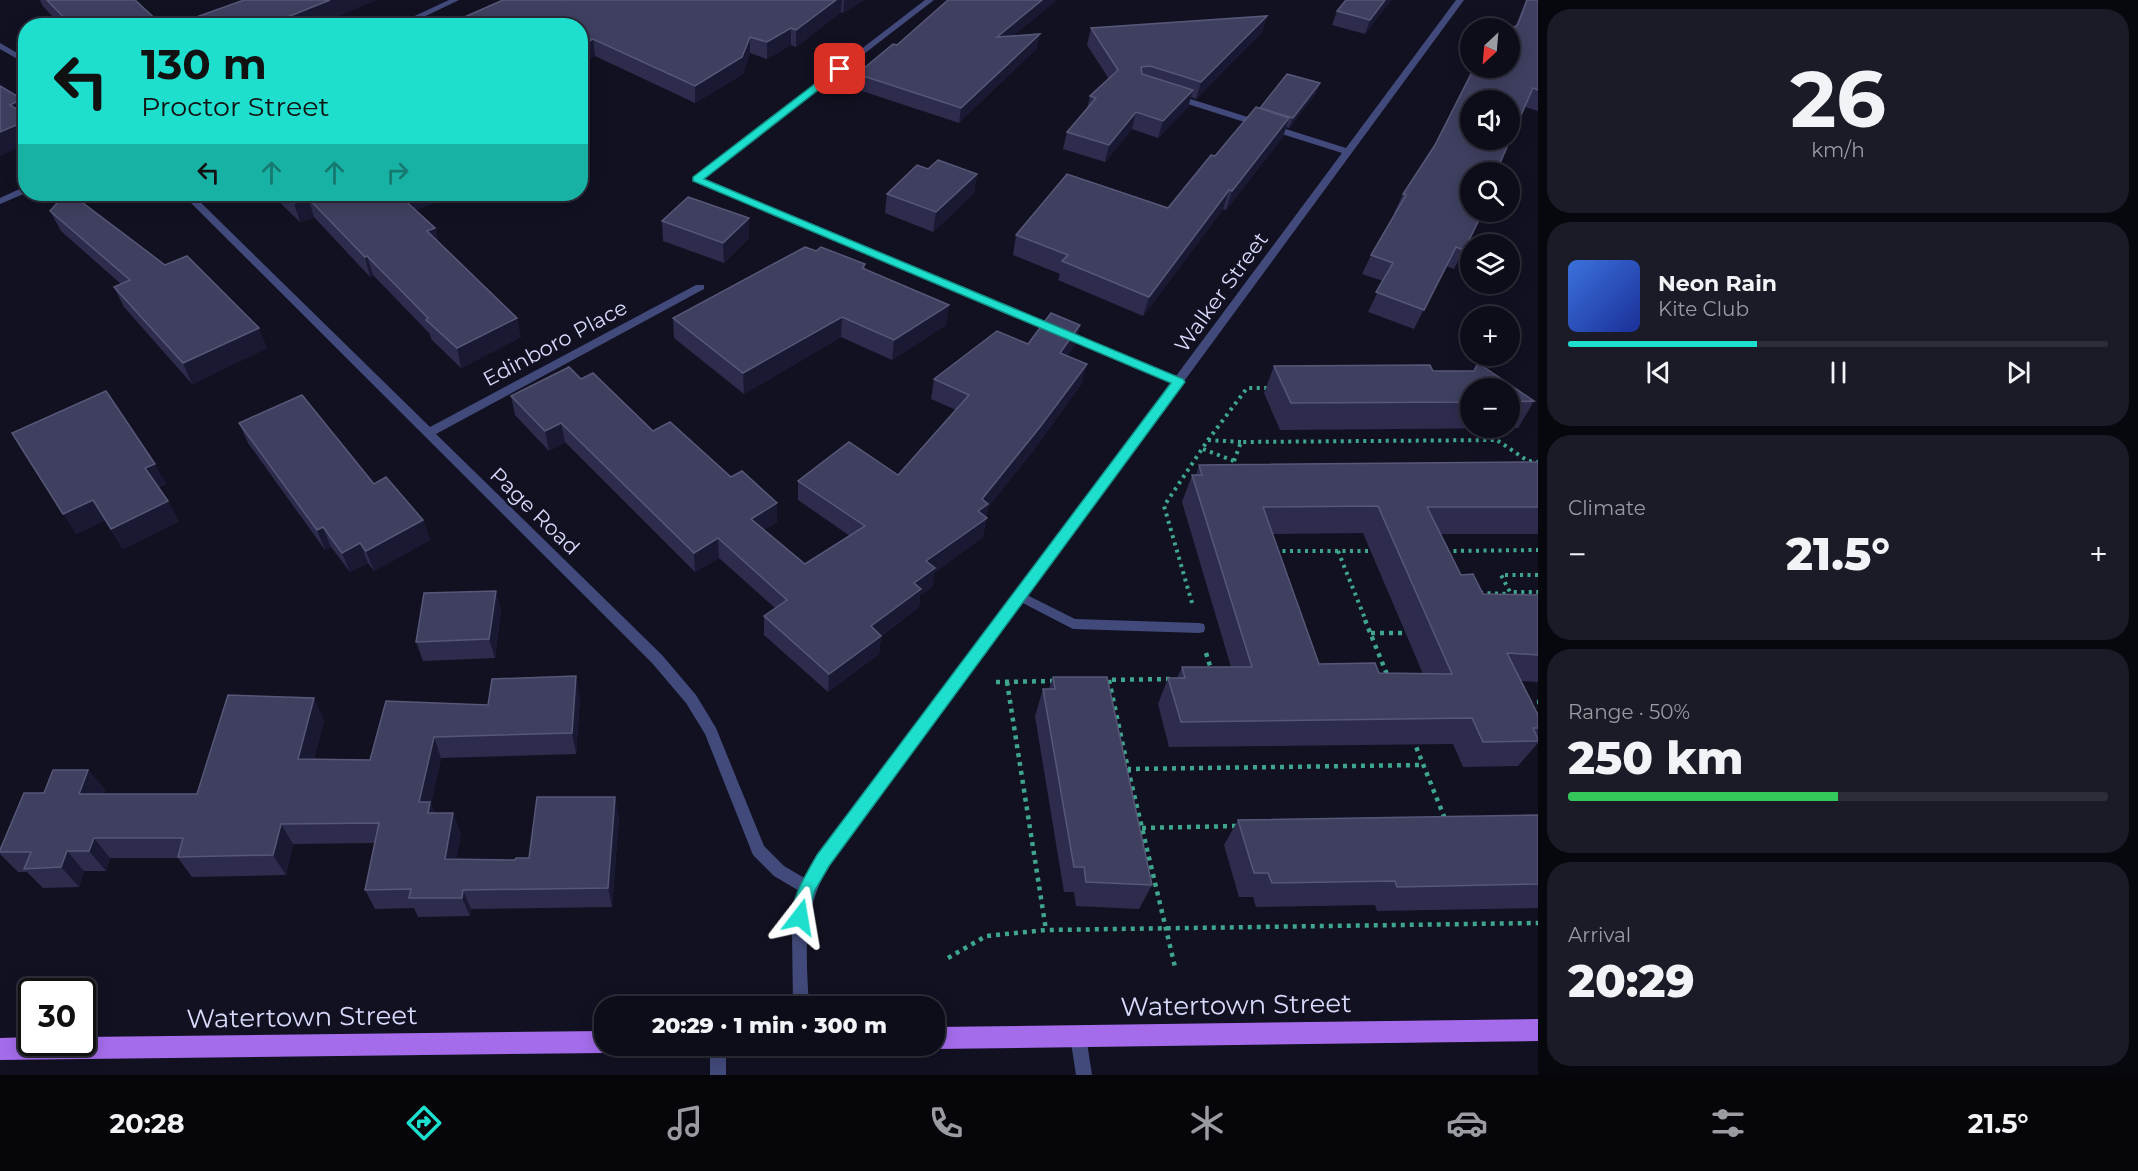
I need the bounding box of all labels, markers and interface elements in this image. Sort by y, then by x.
north arrow [1460,18,1520,78]
map controls [1460,18,1520,438]
text: 130 m [141,38,267,90]
icon: left [42,42,120,120]
pin [814,43,865,94]
text: 26 [1790,51,1886,147]
icon: arrive [823,52,856,85]
text: Proctor Street [141,90,329,123]
button: sound [1460,90,1520,150]
text: km/h [1811,138,1865,162]
icon: left [192,156,225,189]
icon: ahead [255,156,288,189]
icon: ahead [318,156,351,189]
icon: right [381,156,414,189]
button: search [1460,162,1520,222]
street label: Walker Street [1169,227,1273,357]
button: layers [1460,234,1520,294]
text: Neon Rain [1658,270,1777,297]
street label: Edinboro Place [479,294,631,392]
text: Kite Club [1658,297,1749,321]
button: + [1460,306,1520,366]
icon: previous [1642,356,1675,389]
icon: pause [1822,356,1855,389]
icon: next [2002,356,2035,389]
button: − [1460,378,1520,438]
street label: Page Road [485,462,585,560]
text: Climate [1568,496,1646,520]
text: 21.5° [1786,526,1890,581]
text: − [1568,534,1587,574]
text: + [2089,534,2108,574]
text: Range · 50% [1568,700,1690,724]
text: 250 km [1568,730,1744,785]
position arrow [768,885,832,949]
text: Arrival [1568,923,1631,947]
text: 20:29 [1568,953,1695,1008]
speed limit sign: 30 [18,978,96,1056]
street label: Watertown Street [1120,987,1352,1023]
street label: Watertown Street [186,999,418,1035]
text: 20:29 · 1 min · 300 m [652,1012,887,1039]
icon: directions [403,1102,445,1144]
icon: music [664,1102,706,1144]
icon: phone [925,1102,967,1144]
icon: climate [1186,1102,1228,1144]
icon: car [1446,1102,1488,1144]
icon: filters [1707,1102,1749,1144]
text: 20:28 [109,1107,184,1140]
text: 21.5° [1968,1107,2029,1140]

